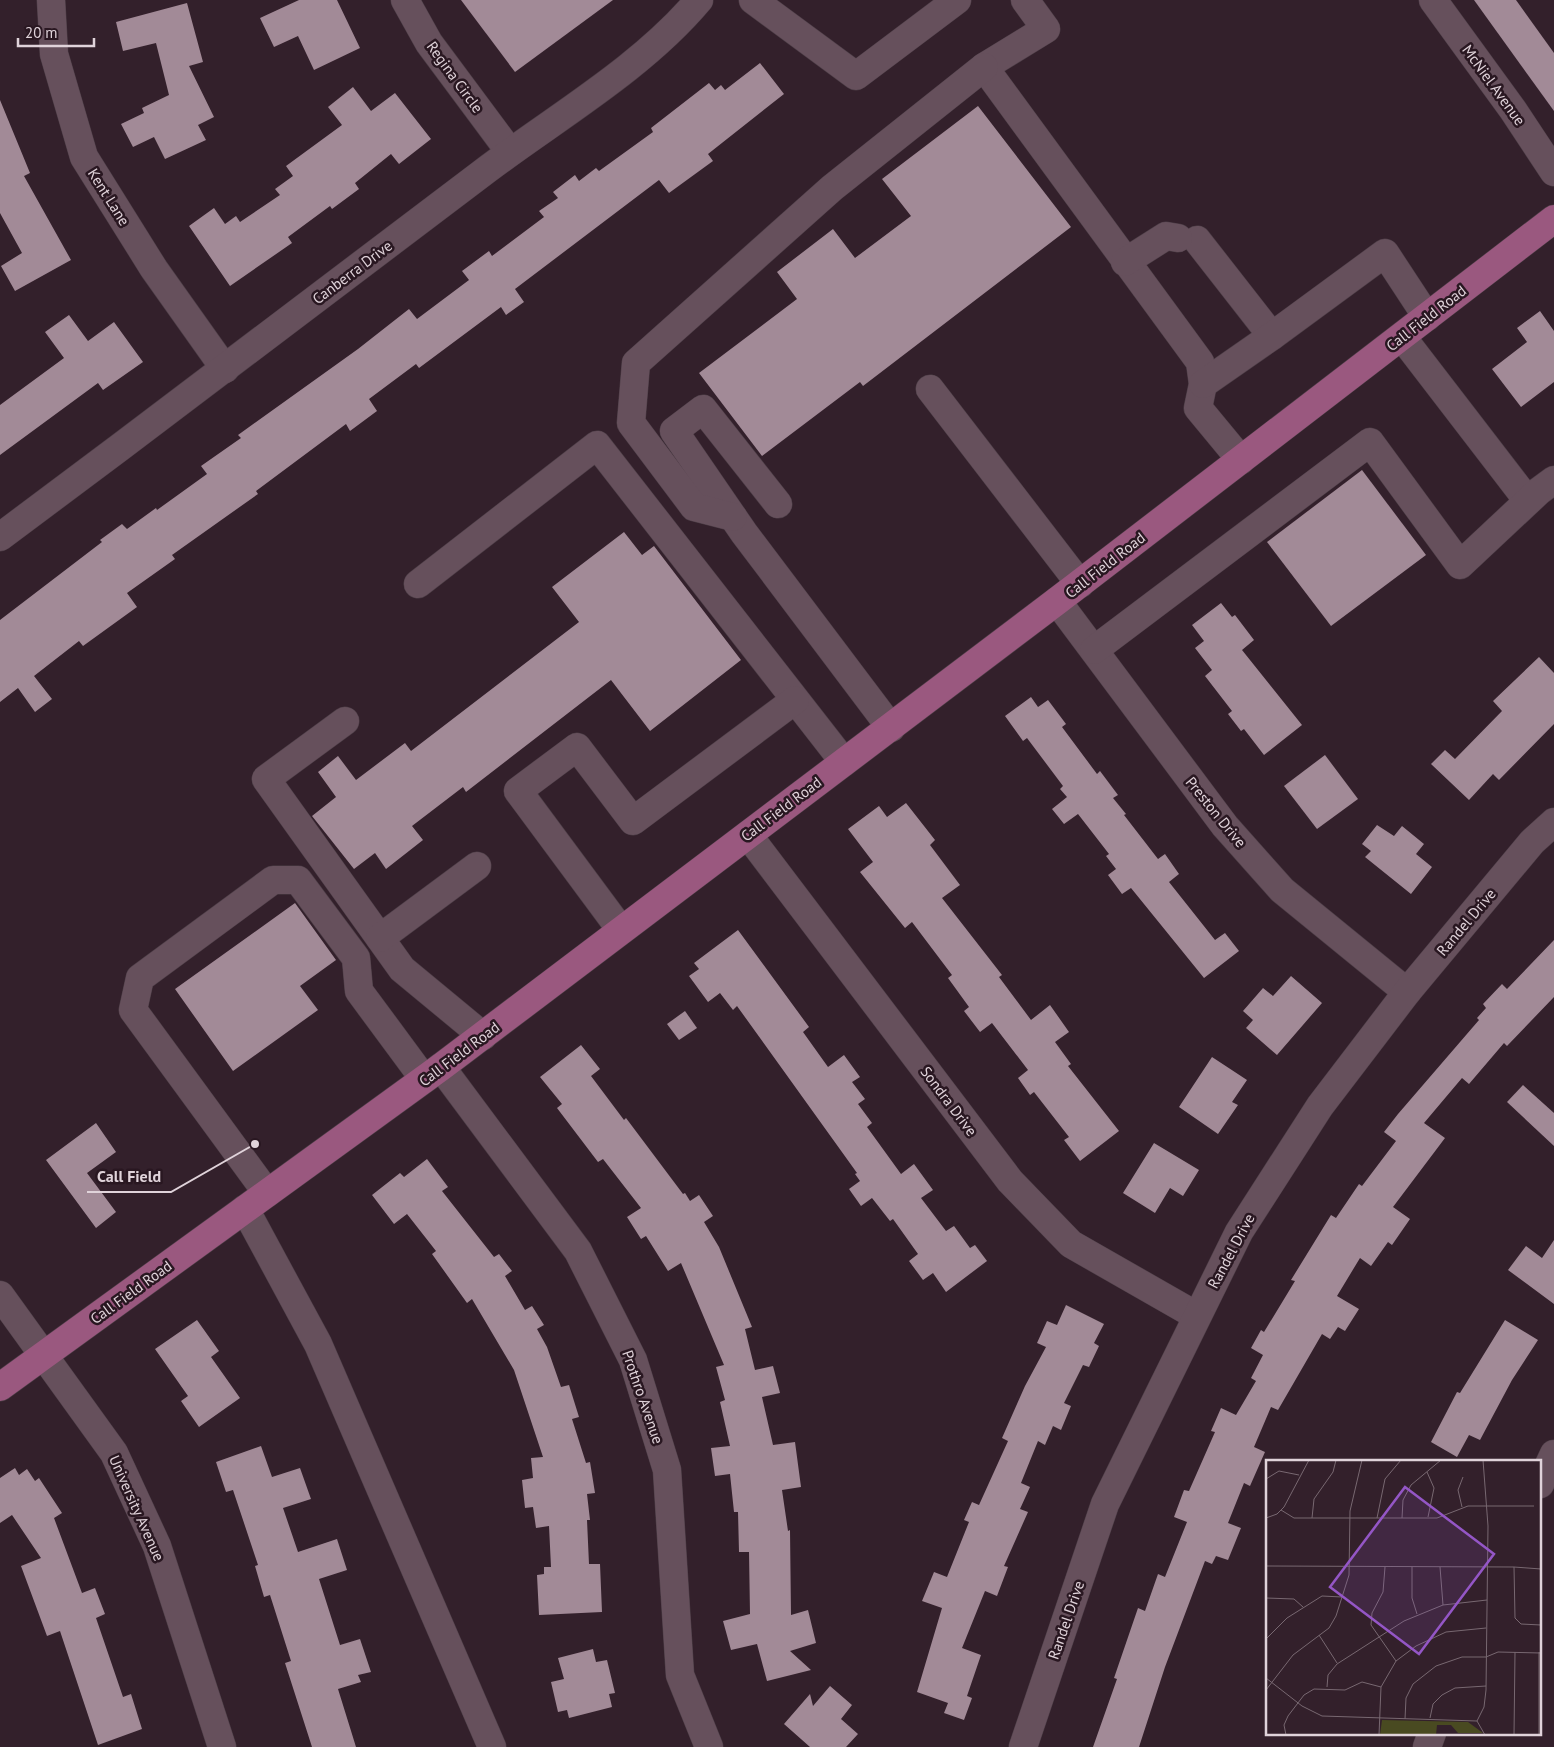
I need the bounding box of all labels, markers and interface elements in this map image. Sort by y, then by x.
scale bar [18,15,94,47]
text: 20 m [25,23,58,42]
street label: Regina Circle [423,38,487,116]
street label: McNiel Avenue [1458,41,1530,129]
street label: Kent Lane [84,165,134,229]
street label: Canberra Drive [308,236,396,308]
street label: Call Field Road [1382,281,1470,355]
street label: Call Field Road [1061,528,1149,602]
street label: Call Field Road [737,772,825,846]
street label: Preston Drive [1182,773,1250,851]
street label: Randel Drive [1432,884,1500,960]
street label: Call Field Road [415,1017,503,1091]
street label: Sondra Drive [917,1062,981,1140]
callout: Call Field [87,1161,171,1192]
text: Call Field [97,1166,161,1186]
street label: Randel Drive [1203,1210,1259,1292]
street label: Call Field Road [87,1256,175,1328]
street label: Prothro Avenue [618,1348,668,1446]
street label: University Avenue [105,1452,169,1564]
inset map [1266,1460,1542,1734]
street label: Randel Drive [1044,1578,1088,1662]

